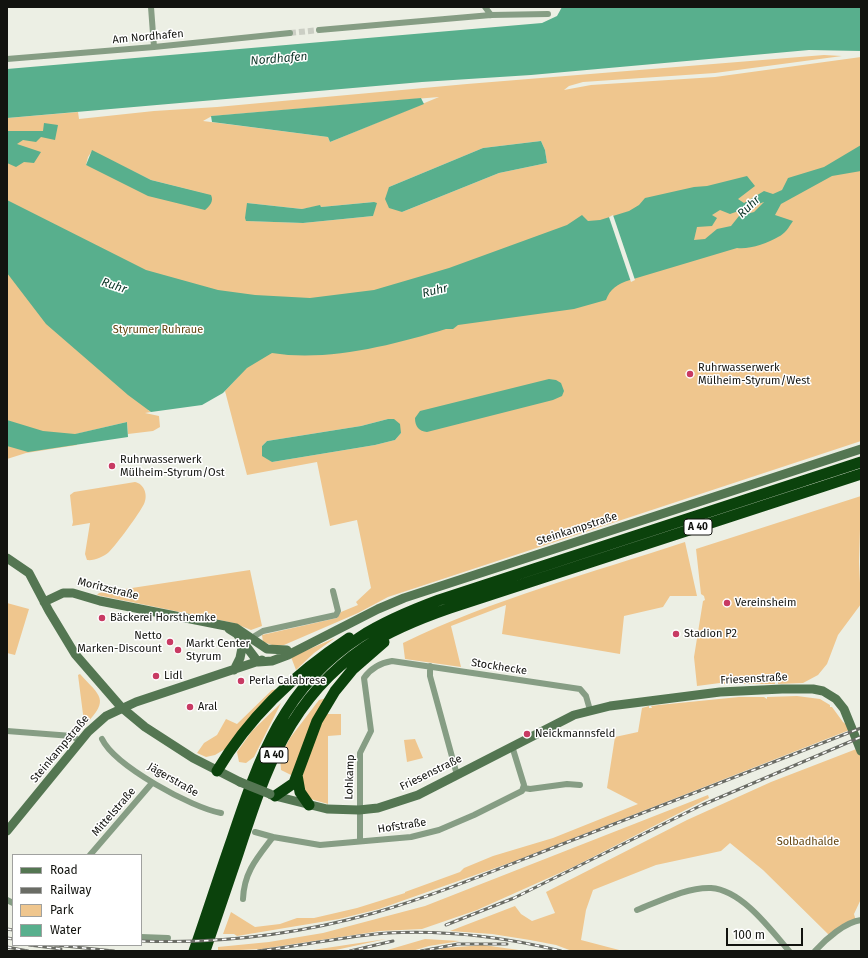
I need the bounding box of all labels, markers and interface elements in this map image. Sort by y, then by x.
street label: Am Nordhafen [112,27,184,47]
water label: Nordhafen [250,49,308,69]
water label: Ruhr [735,193,763,221]
water label: Ruhr [100,275,128,297]
water label: Ruhr [421,281,449,301]
park label: Styrumer Ruhraue [113,323,203,337]
place label: Ruhrwasserwerk Mülheim-Styrum/West [698,361,810,387]
marker: Ruhrwasserwerk Mülheim-Styrum/West [685,369,695,379]
place label: Ruhrwasserwerk Mülheim-Styrum/Ost [120,453,225,479]
marker: Ruhrwasserwerk Mülheim-Styrum/Ost [107,461,117,471]
street label: Steinkampstraße [535,510,619,548]
road number: A 40 [684,519,712,535]
street label: Moritzstraße [76,575,140,603]
place label: Vereinsheim [735,596,796,610]
marker: Vereinsheim [722,598,732,608]
place label: Bäckerei Horsthemke [110,611,216,625]
marker: Bäckerei Horsthemke [97,613,107,623]
place label: Stadion P2 [684,627,737,641]
place label: Netto Marken-Discount [77,629,162,655]
marker: Stadion P2 [671,629,681,639]
marker: Netto Marken-Discount [165,637,175,647]
place label: Markt Center Styrum [186,637,250,663]
marker: Markt Center Styrum [173,645,183,655]
street label: Stockhecke [470,656,528,678]
place label: Lidl [164,669,182,683]
marker: Lidl [151,671,161,681]
street label: Friesenstraße [720,671,788,687]
place label: Perla Calabrese [249,674,326,688]
marker: Perla Calabrese [236,676,246,686]
place label: Aral [198,700,217,714]
marker: Aral [185,702,195,712]
street label: Steinkampstraße [28,712,92,786]
place label: Neickmannsfeld [535,727,615,741]
marker: Neickmannsfeld [522,729,532,739]
road number: A 40 [260,747,288,763]
street label: Friesenstraße [398,752,464,794]
street label: Lohkamp [343,754,357,800]
street label: Jägerstraße [145,760,201,800]
street label: Mittelstraße [89,785,139,839]
street label: Hofstraße [377,816,427,836]
park label: Solbadhalde [777,835,839,849]
legend [12,854,142,946]
text: Road [50,863,78,877]
text: Railway [50,883,91,897]
text: Park [50,903,74,917]
scale bar [728,920,805,946]
text: Water [50,923,81,937]
text: 100 m [733,928,765,942]

